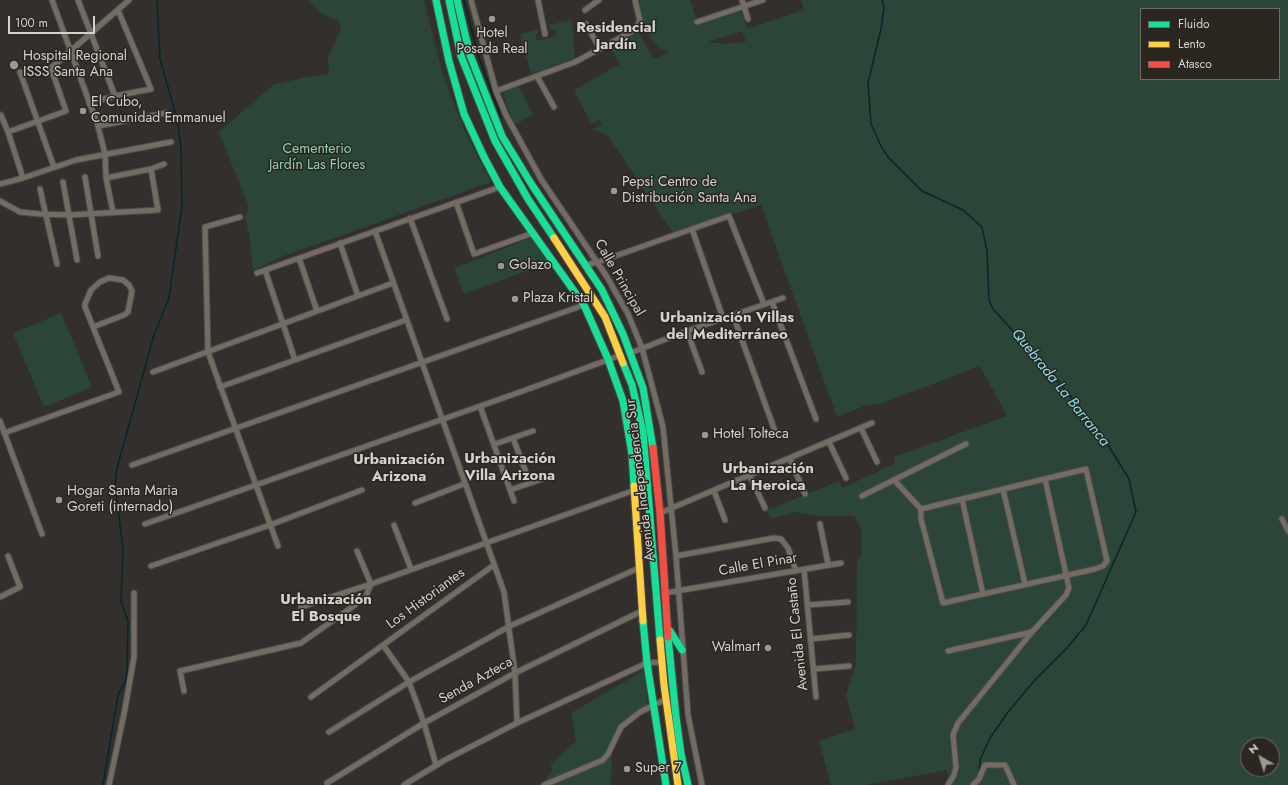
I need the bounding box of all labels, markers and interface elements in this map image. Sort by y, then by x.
scale bar [10,8,97,34]
legend [1140,8,1280,80]
text: 100 m [15,14,48,32]
marker: Hotel Posada Real [487,14,497,24]
text: Fluido [1178,15,1210,33]
district label: Residencial Jardín [576,19,656,54]
place label: Hotel Posada Real [456,26,528,58]
text: Lento [1178,35,1205,53]
place label: Hospital Regional ISSS Santa Ana [23,49,127,82]
text: Atasco [1178,55,1212,73]
marker: Hospital Regional ISSS Santa Ana [8,59,20,71]
place label: El Cubo, Comunidad Emmanuel [91,95,226,128]
marker: El Cubo, Comunidad Emmanuel [78,106,88,116]
park label: Cementerio Jardín Las Flores [269,142,365,174]
place label: Pepsi Centro de Distribución Santa Ana [622,175,757,208]
marker: Pepsi Centro de Distribución Santa Ana [609,186,619,196]
street label: Calle Principal [590,237,648,319]
place label: Golazo [509,258,551,274]
marker: Golazo [496,261,506,271]
place label: Plaza Kristal [523,291,593,307]
marker: Plaza Kristal [510,294,520,304]
district label: Urbanización Villas del Mediterráneo [660,309,794,344]
water label: Quebrada La Barranca [1007,325,1113,451]
street label: Avenida Independencia Sur [623,398,659,562]
place label: Hotel Tolteca [713,427,789,443]
marker: Hotel Tolteca [700,430,710,440]
district label: Urbanización Villa Arizona [464,450,556,485]
district label: Urbanización Arizona [353,451,445,486]
district label: Urbanización La Heroica [722,460,814,495]
place label: Hogar Santa Maria Goreti (internado) [67,484,178,516]
marker: Hogar Santa Maria Goreti (internado) [54,495,64,505]
street label: Calle El Pinar [717,550,799,580]
street label: Los Historiantes [384,565,468,633]
street label: Avenida El Castaño [784,577,812,691]
district label: Urbanización El Bosque [280,591,372,626]
place label: Walmart [712,640,760,656]
marker: Walmart [763,643,773,653]
street label: Senda Azteca [436,654,516,708]
north arrow [1240,737,1280,777]
text: N [1245,739,1261,757]
place label: Super 7 [635,761,682,777]
marker: Super 7 [622,764,632,774]

